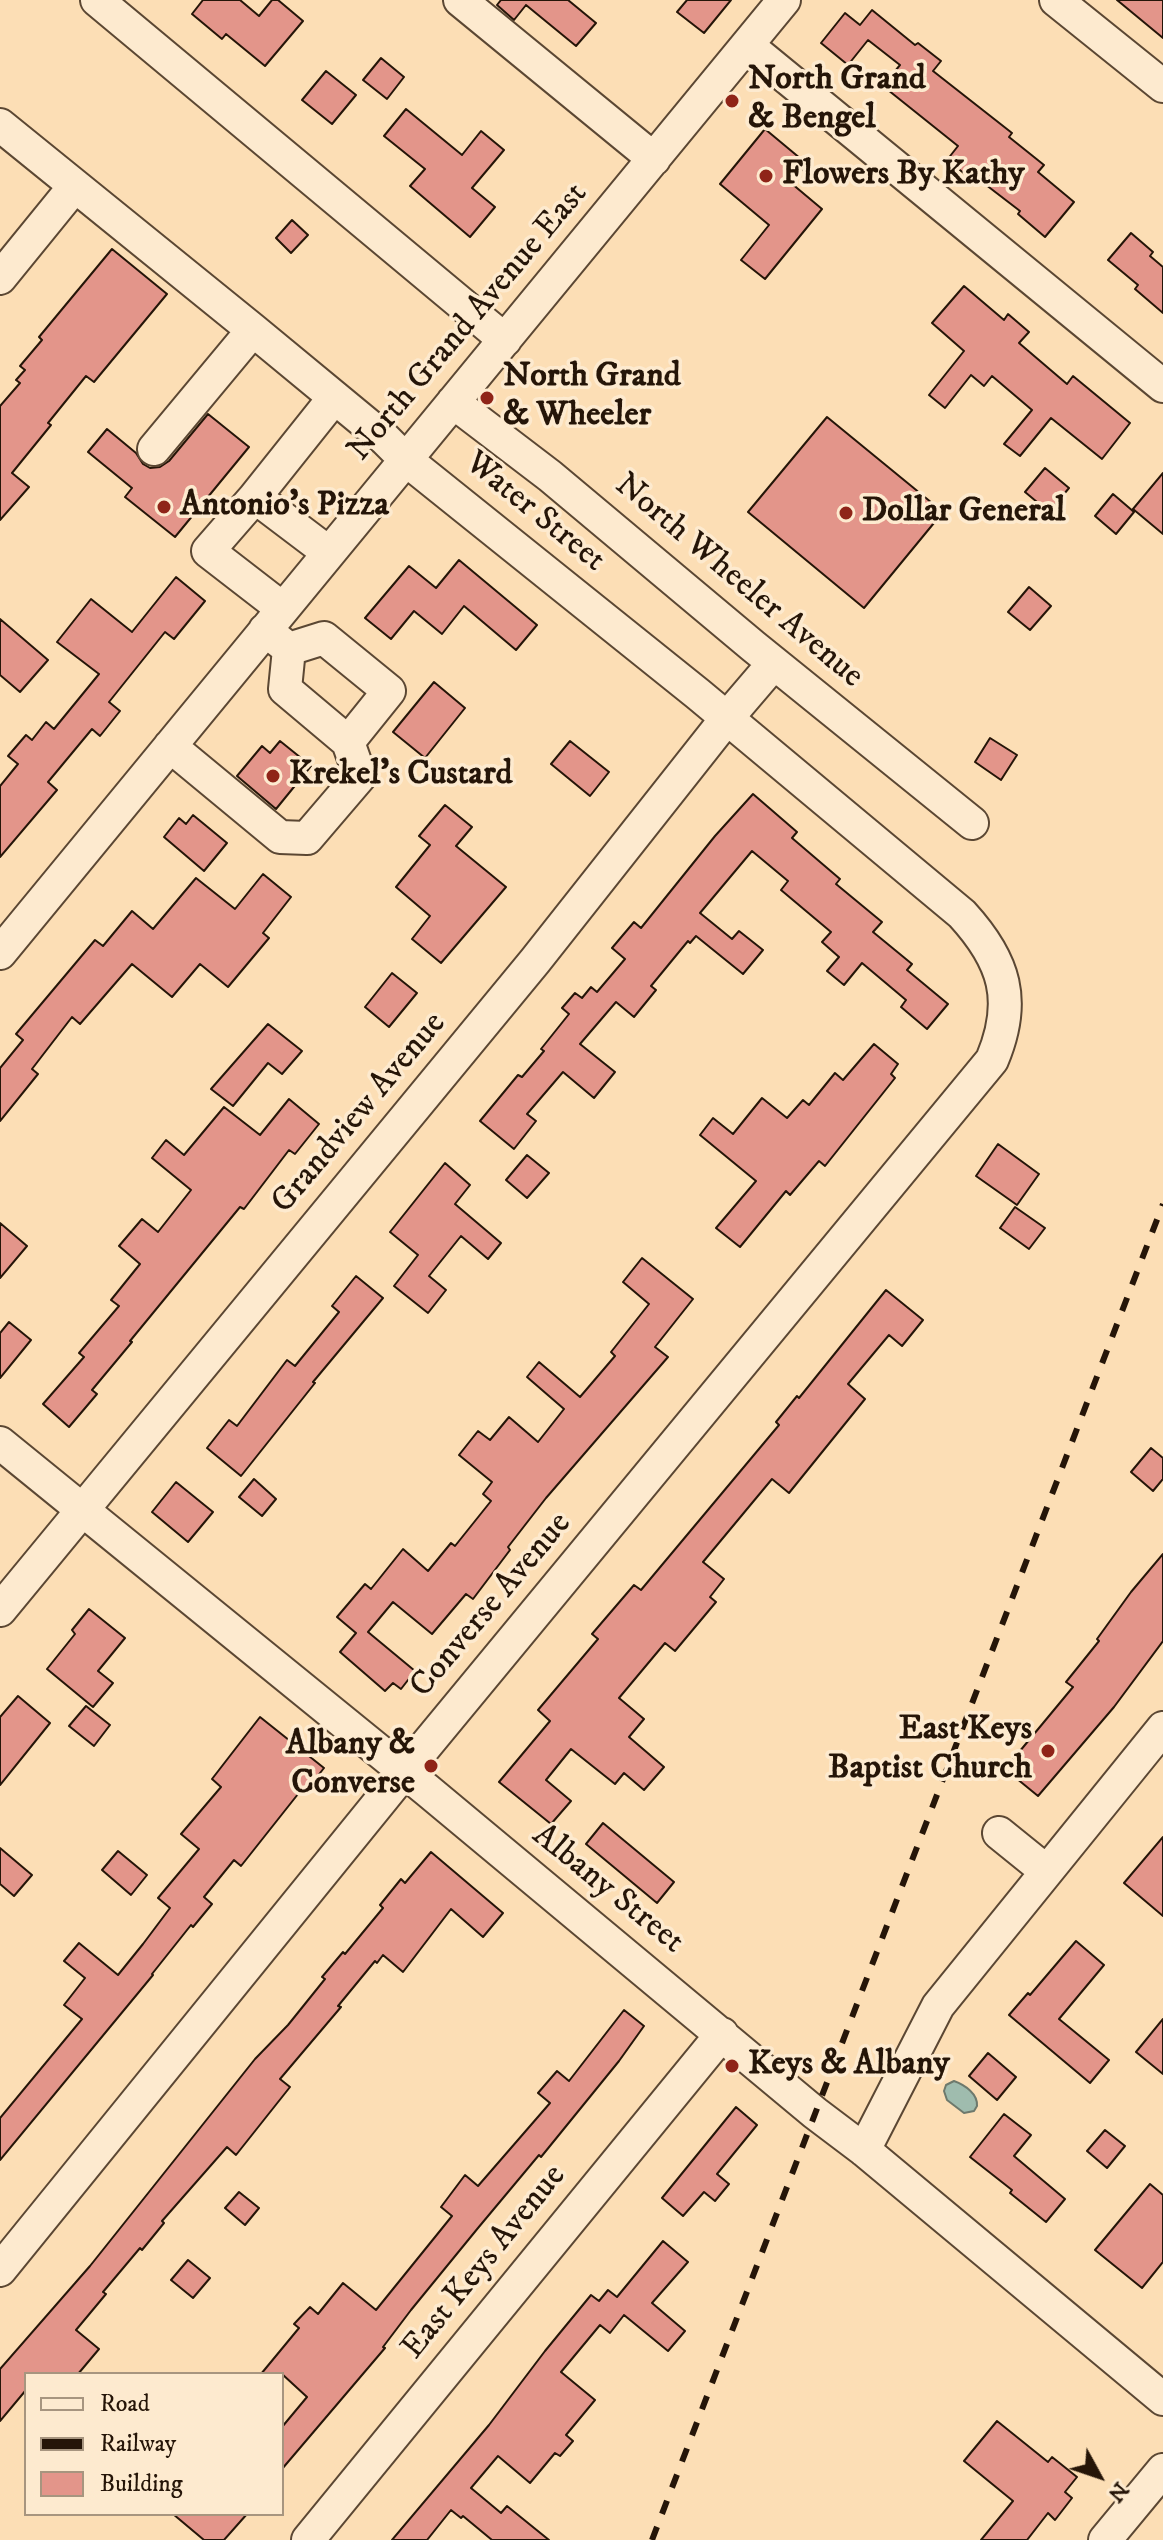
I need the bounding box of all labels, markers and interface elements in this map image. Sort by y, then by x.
place label: North Grand & Bengel [748,61,926,140]
marker: North Grand & Bengel [723,92,741,110]
place label: Flowers By Kathy [782,156,1024,196]
marker: Flowers By Kathy [757,167,775,185]
street label: North Grand Avenue East [341,175,597,471]
place label: North Grand & Wheeler [503,358,681,438]
marker: North Grand & Wheeler [478,389,496,407]
street label: Water Street [456,444,612,582]
street label: North Wheeler Avenue [605,466,871,698]
place label: Antonio's Pizza [180,487,389,527]
place label: Dollar General [862,493,1065,533]
marker: Antonio's Pizza [155,498,173,516]
marker: Dollar General [837,504,855,522]
place label: Krekel's Custard [289,756,513,796]
marker: Krekel's Custard [264,767,282,785]
street label: Grandview Avenue [264,1005,456,1223]
street label: Converse Avenue [403,1505,581,1707]
place label: East Keys Baptist Church [828,1711,1032,1790]
place label: Albany & Converse [286,1726,415,1806]
marker: East Keys Baptist Church [1039,1742,1057,1760]
marker: Albany & Converse [422,1757,440,1775]
street label: Albany Street [523,1816,691,1964]
place label: Keys & Albany [748,2046,950,2086]
marker: Keys & Albany [723,2057,741,2075]
street label: East Keys Avenue [394,2158,576,2368]
legend [24,2372,284,2516]
text: Road [100,2389,150,2419]
text: Railway [100,2429,176,2459]
north arrow [1059,2436,1139,2516]
text: Building [100,2469,183,2499]
text: N [1102,2476,1134,2507]

